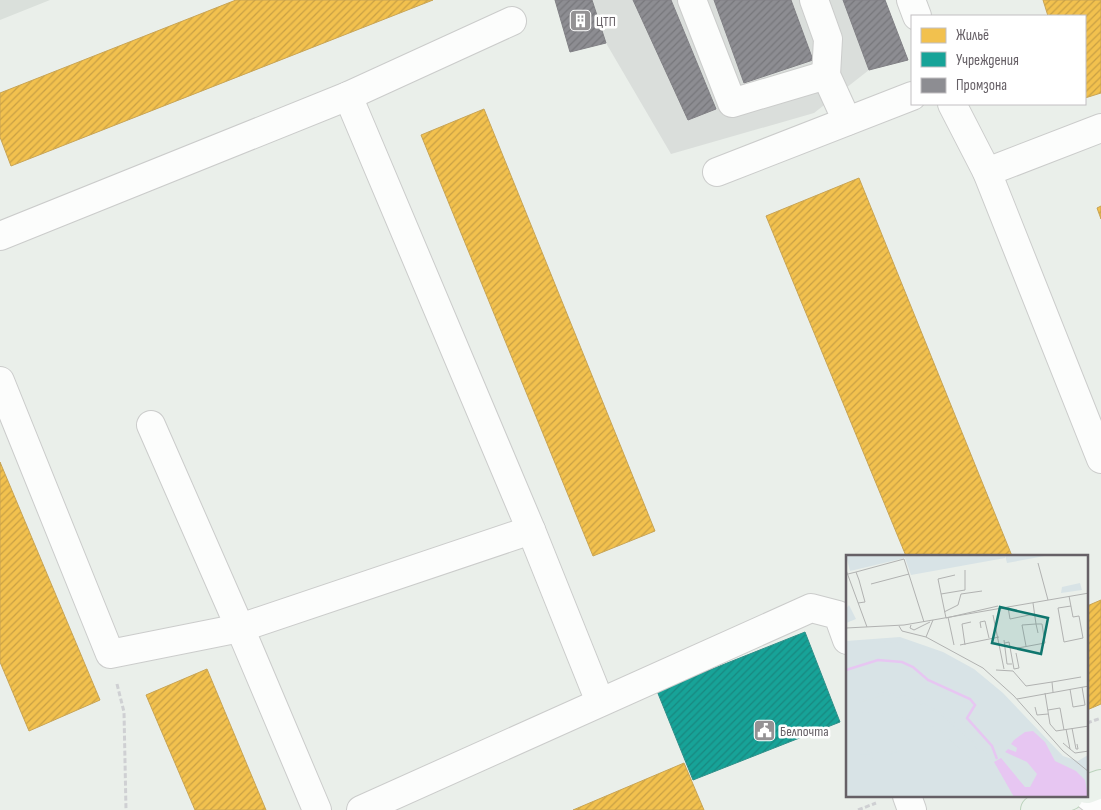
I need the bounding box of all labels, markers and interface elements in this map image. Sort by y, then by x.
building icon: ЦТП [568,9,592,33]
place label: ЦТП [596,13,616,30]
legend [911,15,1086,105]
text: Жильё [956,26,989,45]
text: Учреждения [956,51,1019,70]
text: Промзона [956,76,1007,95]
inset map [846,555,1088,798]
public building icon: Белпочта [752,719,776,743]
place label: Белпочта [780,723,829,740]

